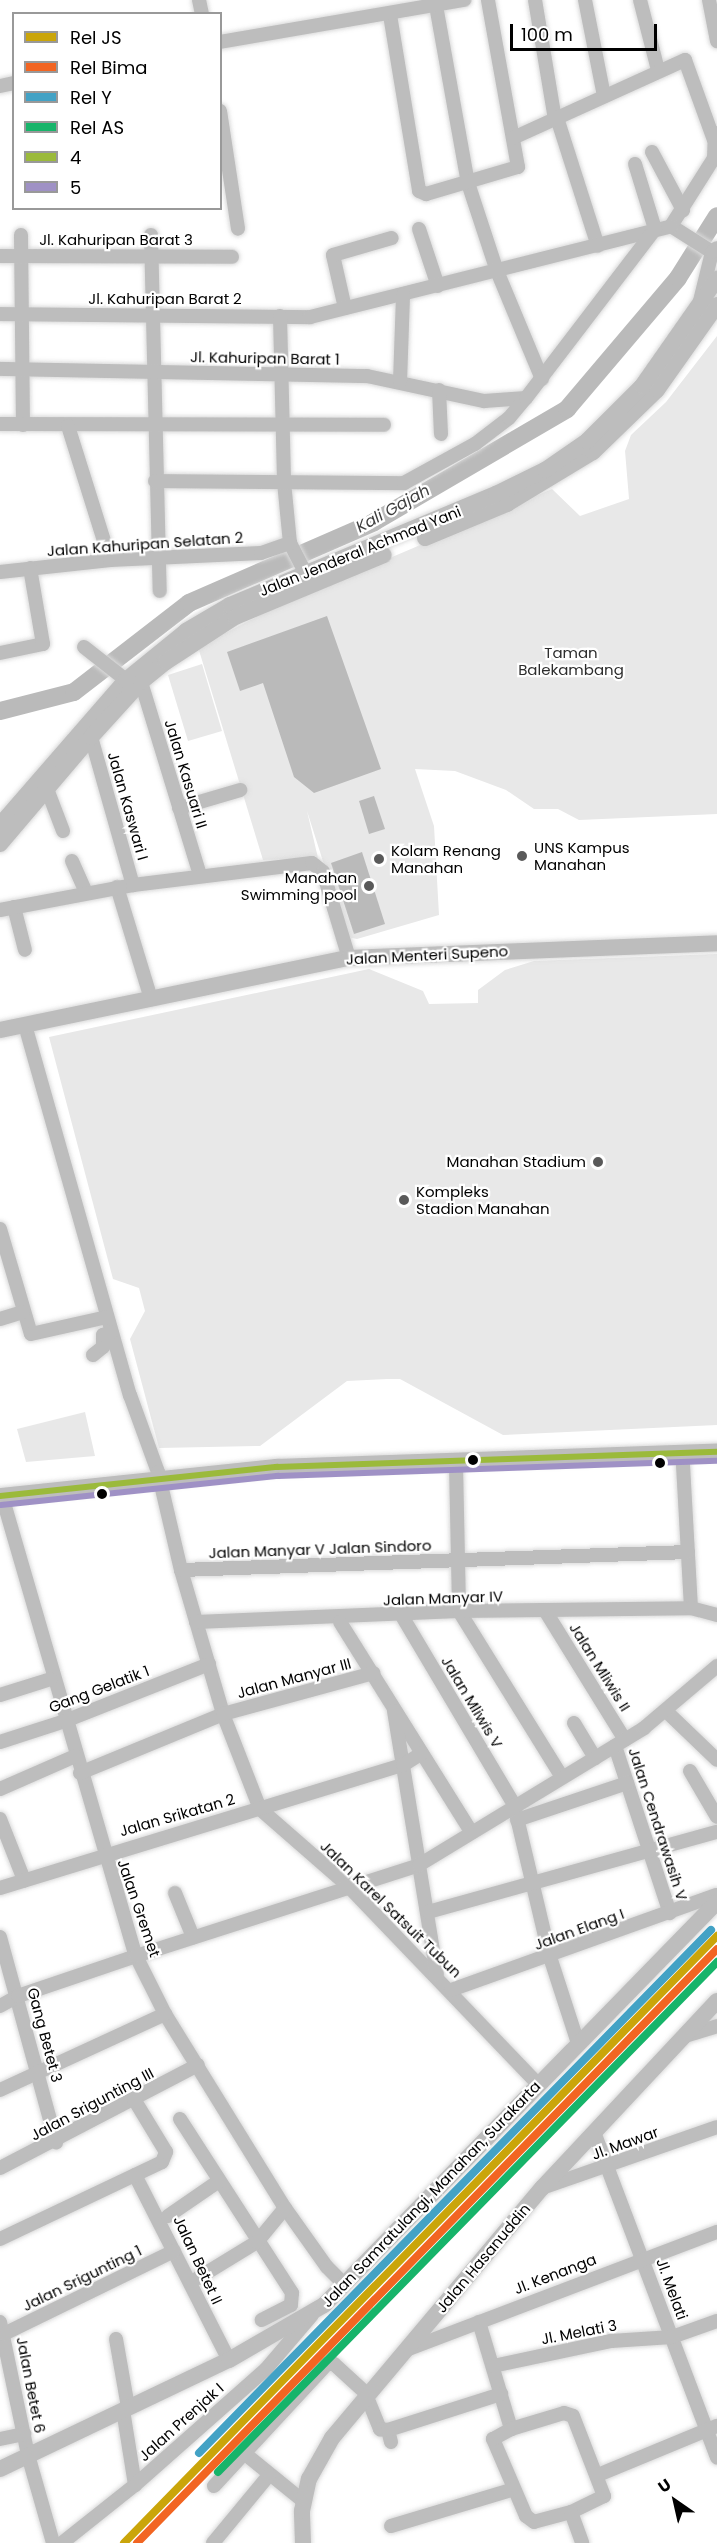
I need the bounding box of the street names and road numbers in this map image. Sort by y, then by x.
street label: Jl. Kahuripan Barat 3 [39,231,193,249]
street label: Jl. Kahuripan Barat 2 [88,290,242,308]
street label: Jl. Kahuripan Barat 1 [190,348,340,368]
street label: Jalan Jenderal Achmad Yani [256,502,464,600]
street label: Jalan Kahuripan Selatan 2 [46,528,244,560]
street label: Jalan Kasuari II [161,717,211,831]
street label: Jalan Kaswari I [104,750,152,862]
street label: Jalan Menteri Supeno [345,942,509,968]
street label: Jalan Manyar V Jalan Sindoro [208,1536,432,1562]
street label: Jalan Manyar IV [383,1587,503,1609]
street label: Jalan Mliwis II [566,1619,634,1715]
street label: Jalan Mliwis V [438,1653,506,1751]
street label: Jalan Manyar III [235,1654,353,1702]
street label: Gang Gelatik 1 [46,1662,152,1716]
street label: Jalan Cendrawasih V [625,1745,691,1903]
street label: Jalan Srikatan 2 [117,1790,237,1840]
street label: Jalan Karel Satsuit Tubun [317,1837,465,1981]
street label: Jalan Gremet [114,1857,164,1959]
street label: Jalan Elang I [532,1904,626,1954]
street label: Gang Betet 3 [24,1986,66,2084]
street label: Jalan Srigunting III [27,2064,157,2144]
street label: Jalan Samratulangi, Manahan, Surakarta [318,2077,544,2311]
street label: Jl. Mawar [589,2123,661,2163]
street label: Jalan Hasanuddin [432,2200,534,2316]
street label: Jalan Betet II [170,2213,226,2307]
street label: Jalan Srigunting 1 [19,2241,145,2315]
street label: Jl. Kenanga [511,2250,599,2298]
street label: Jl. Melati [653,2256,691,2322]
street label: Jl. Melati 3 [540,2316,618,2348]
street label: Jalan Betet 6 [13,2335,49,2435]
street label: Jalan Prenjak I [135,2379,227,2465]

